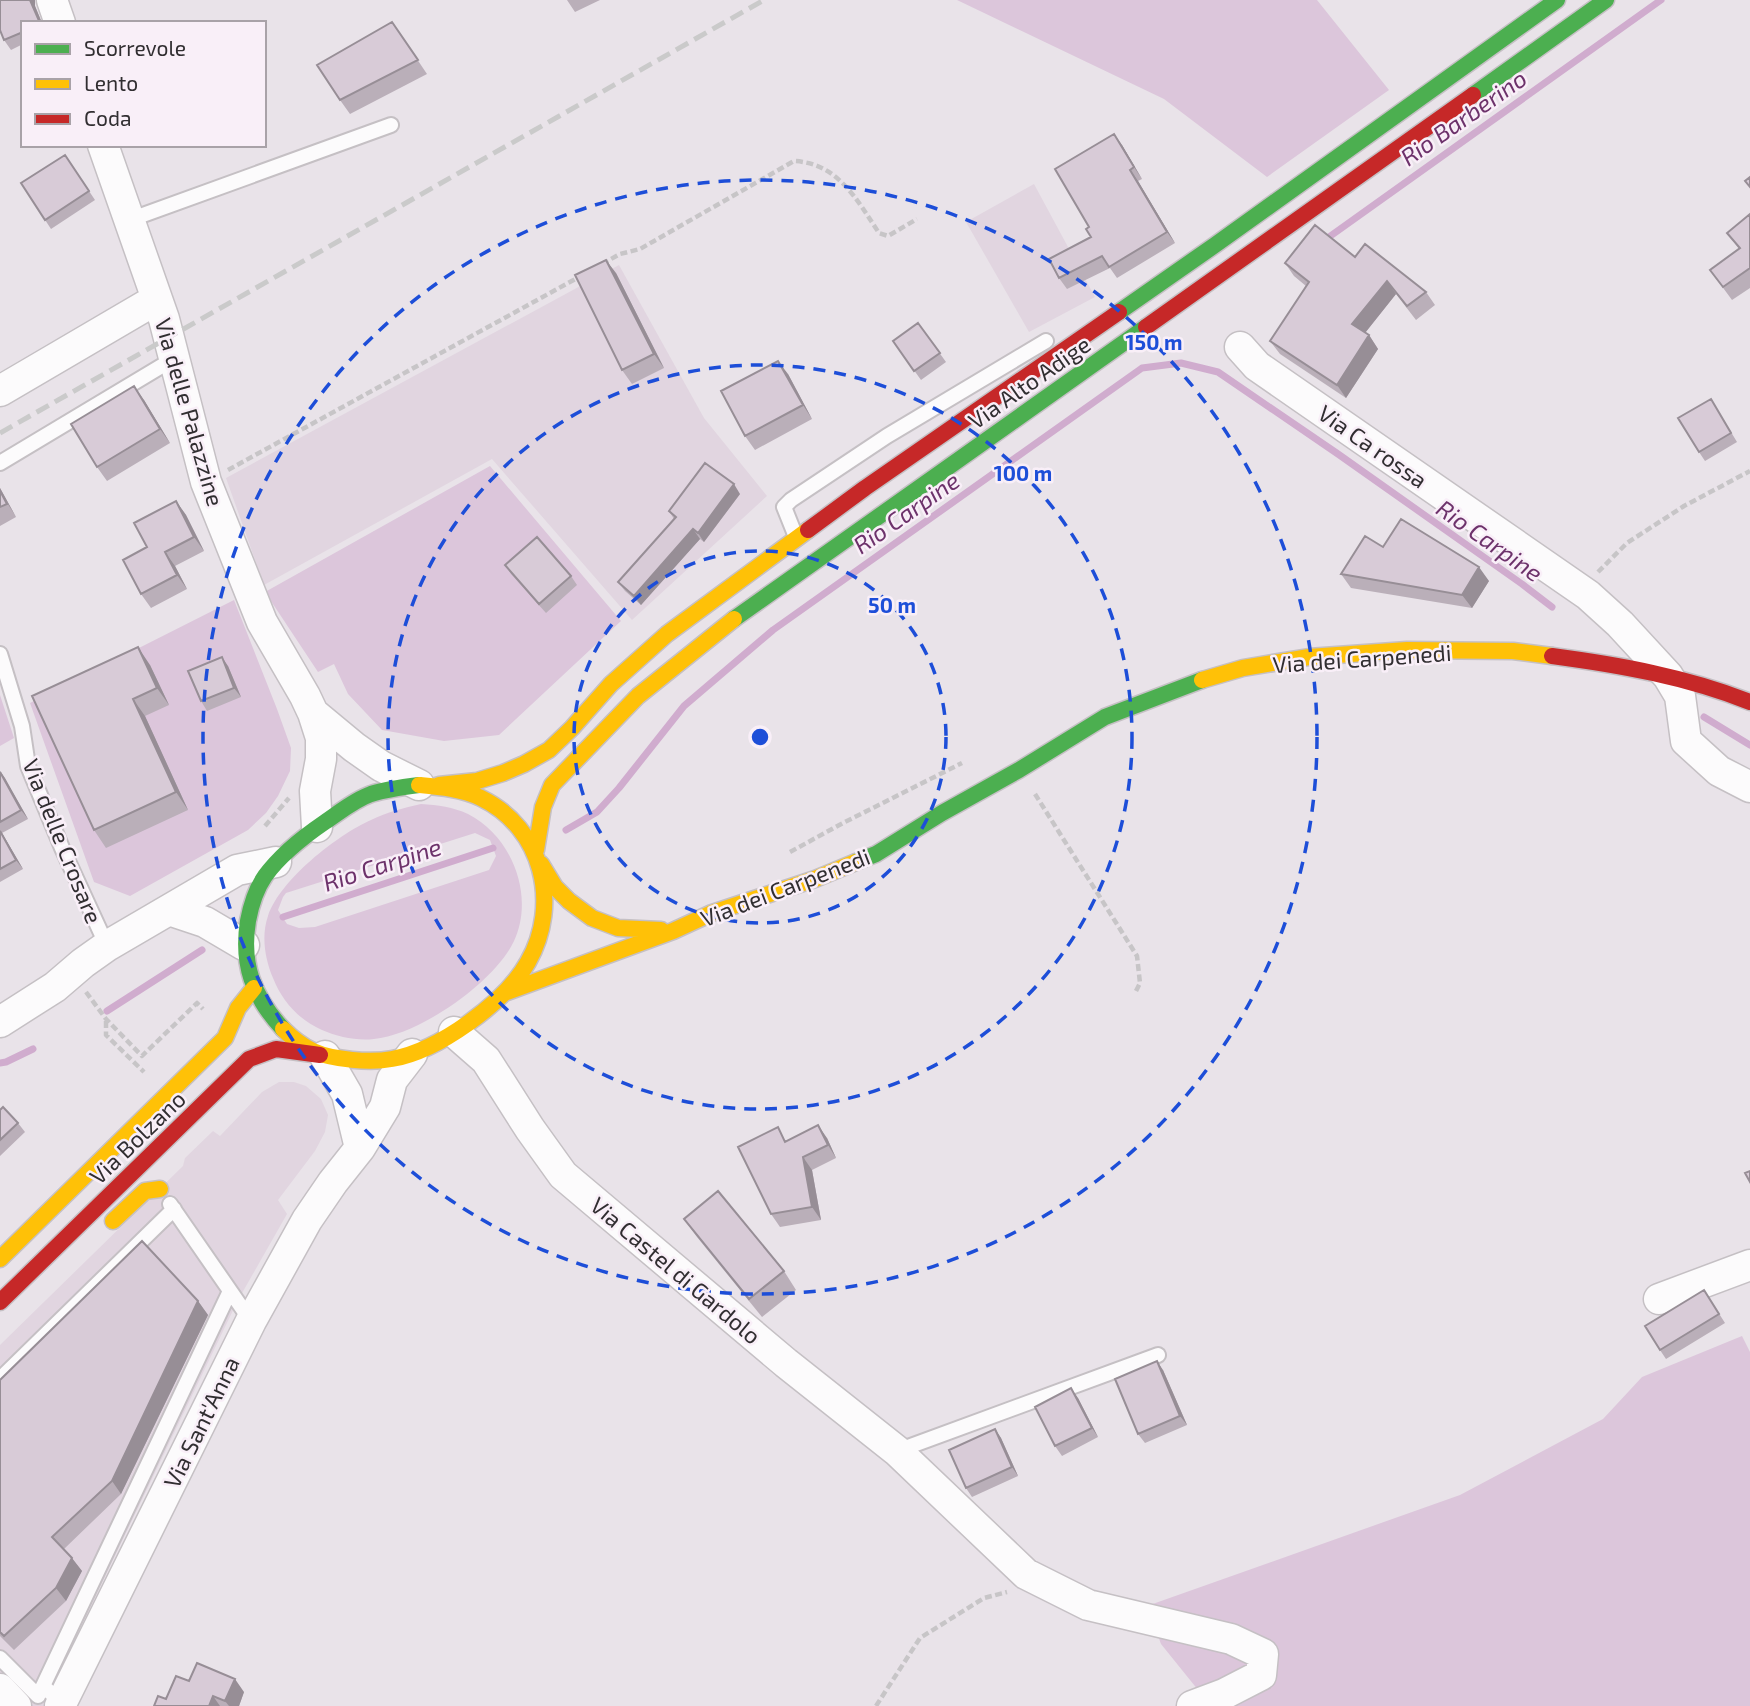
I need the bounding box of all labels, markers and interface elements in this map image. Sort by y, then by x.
legend [21,21,266,147]
text: Scorrevole [84,35,186,60]
water label: Rio Barberino [1394,63,1532,171]
text: Lento [84,70,138,95]
text: Coda [84,105,131,130]
street label: Via delle Palazzine [150,315,230,509]
text: 150 m [1126,329,1182,354]
street label: Via Alto Adige [963,330,1095,434]
street label: Via Ca rossa [1313,398,1433,494]
text: 100 m [994,460,1052,485]
water label: Rio Carpine [847,465,965,559]
water label: Rio Carpine [1431,493,1549,587]
text: 50 m [868,592,916,617]
street label: Via dei Carpenedi [1272,638,1452,678]
centre of rings [748,725,772,749]
street label: Via delle Crosare [17,755,109,927]
water label: Rio Carpine [319,831,445,897]
street label: Via dei Carpenedi [696,842,874,932]
street label: Via Bolzano [83,1084,191,1190]
street label: Via Castel di Gardolo [585,1191,767,1349]
street label: Via Sant'Anna [157,1352,245,1492]

